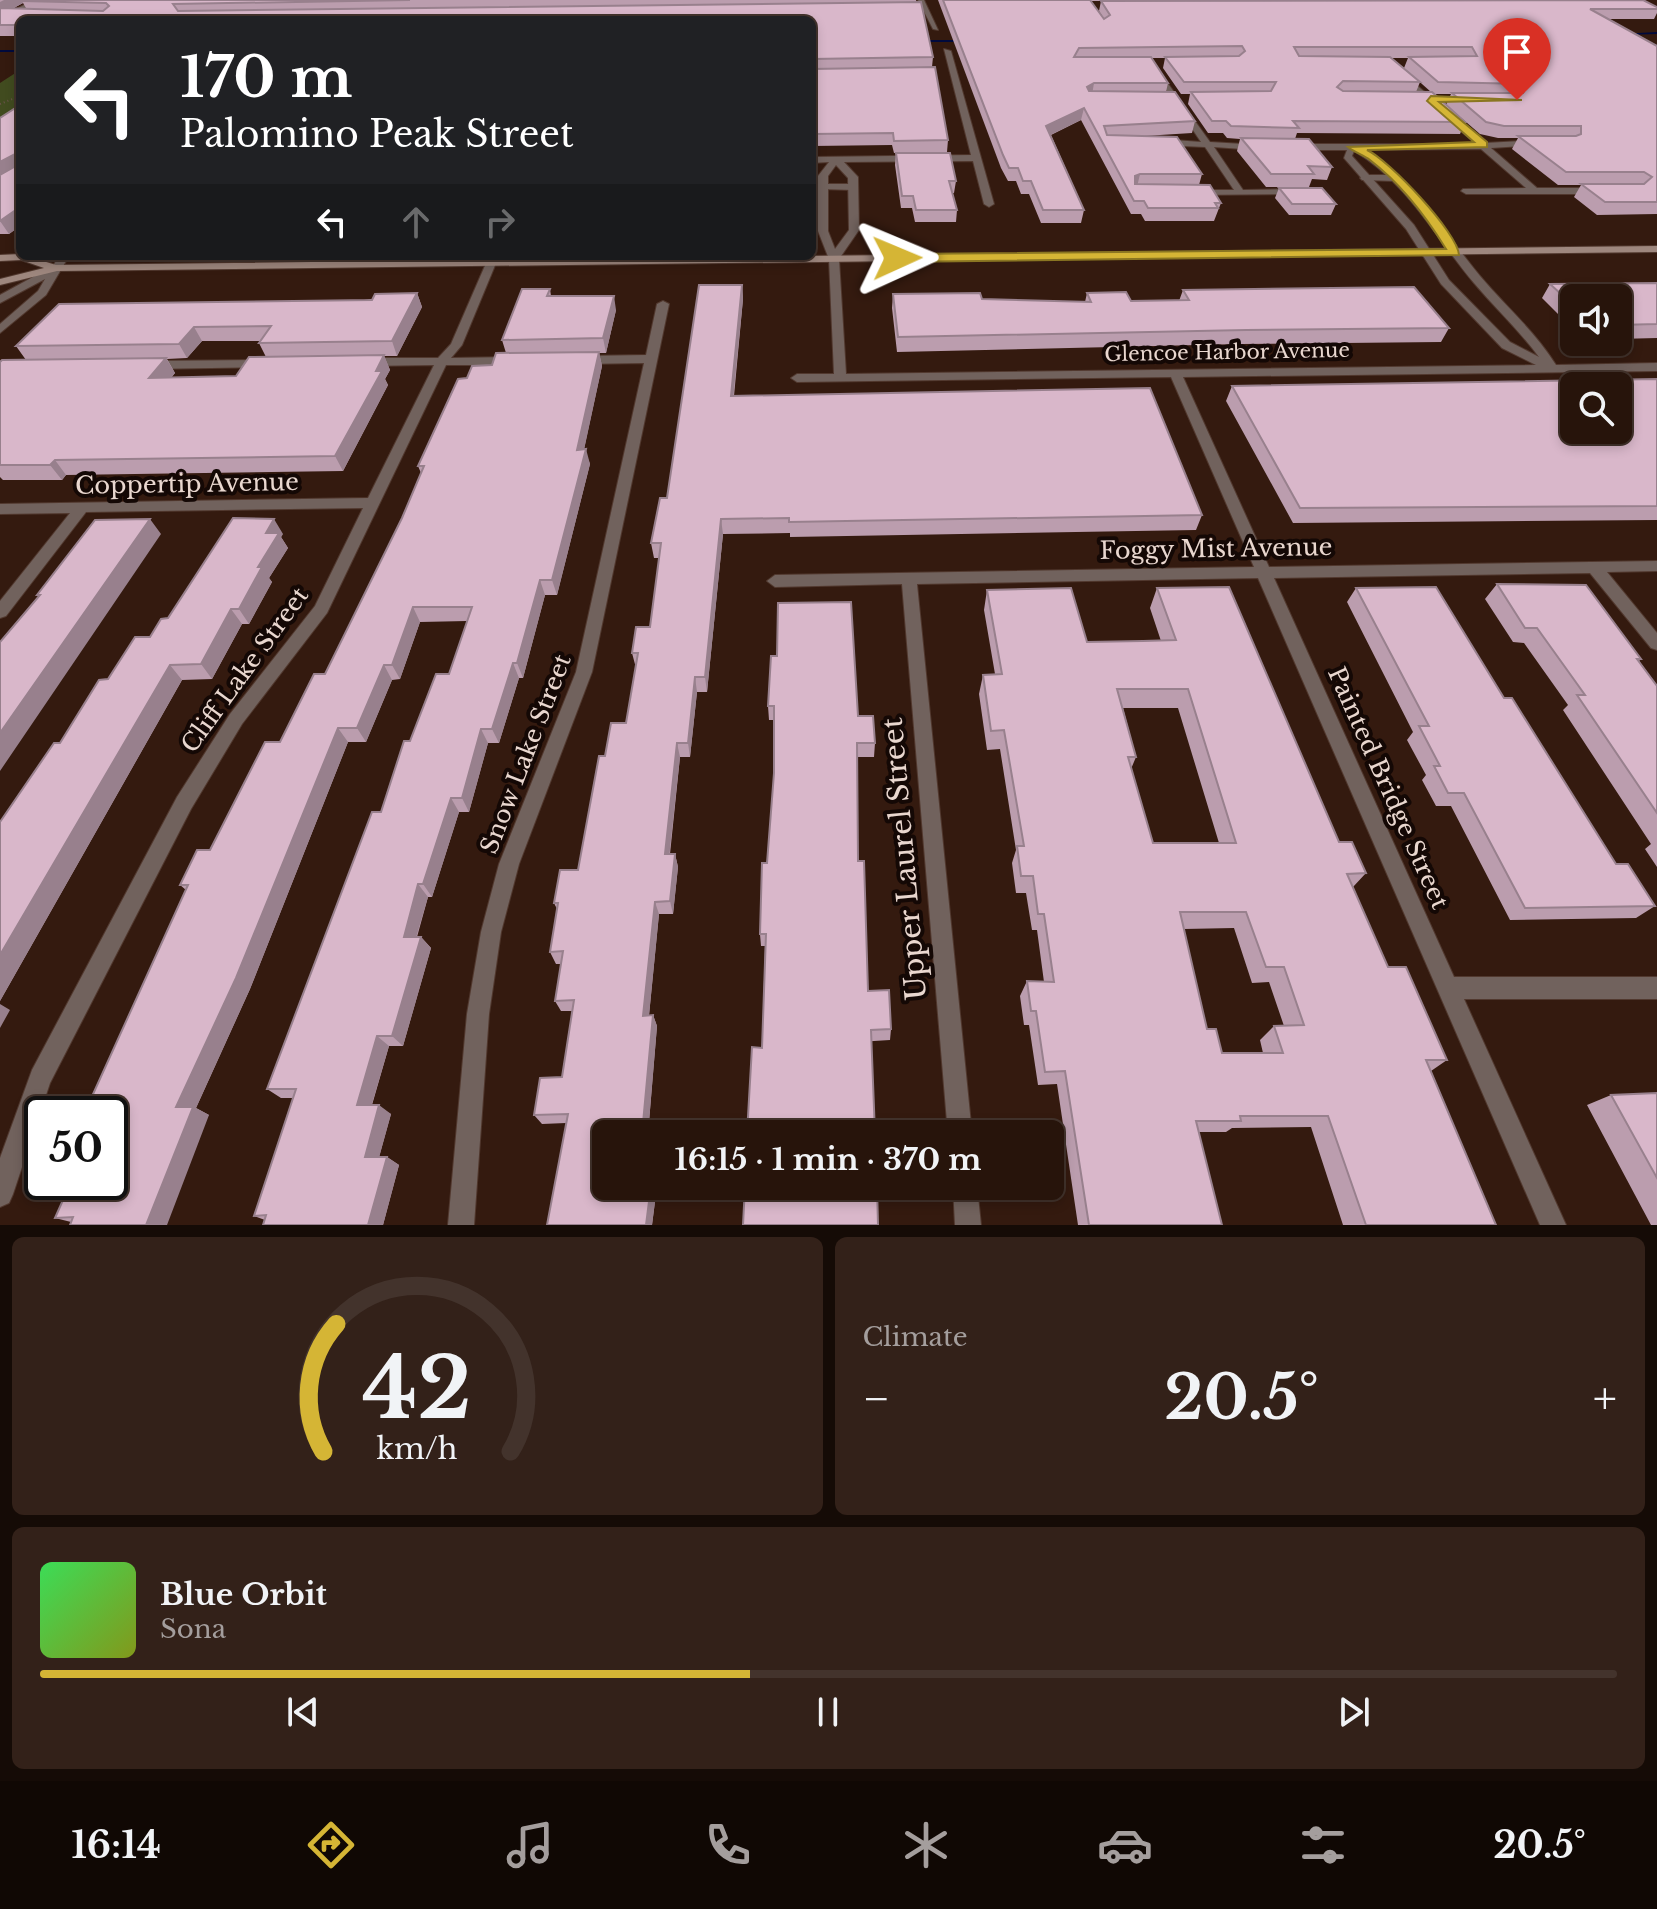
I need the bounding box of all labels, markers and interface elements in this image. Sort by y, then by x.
pin [1483,18,1551,100]
icon: arrive [1495,30,1539,74]
text: 170 m [180,43,352,112]
icon: left [48,48,152,152]
text: Palomino Peak Street [180,112,574,157]
icon: left [310,200,354,244]
icon: ahead [394,200,438,244]
icon: right [478,200,522,244]
position arrow [855,216,939,300]
map controls [1560,284,1632,444]
button: sound [1560,284,1632,356]
street label: Glencoe Harbor Avenue [1104,338,1350,366]
button: search [1560,372,1632,444]
street label: Coppertip Avenue [75,467,299,500]
street label: Foggy Mist Avenue [1099,532,1333,565]
street label: Cliff Lake Street [175,581,314,758]
street label: Snow Lake Street [474,650,577,858]
street label: Painted Bridge Street [1322,662,1455,913]
street label: Upper Laurel Street [875,716,934,1002]
speed limit sign: 50 [24,1096,128,1200]
text: 16:15 · 1 min · 370 m [675,1141,981,1178]
text: Climate [863,1321,968,1353]
text: 42 [363,1337,472,1440]
text: 20.5° [1164,1361,1319,1435]
text: − [863,1371,890,1426]
text: + [1593,1371,1617,1426]
text: km/h [377,1431,458,1467]
text: Blue Orbit [160,1576,327,1613]
text: Sona [160,1613,226,1645]
icon: previous [281,1690,325,1734]
icon: pause [806,1690,850,1734]
icon: next [1332,1690,1376,1734]
icon: directions [303,1817,359,1873]
icon: music [502,1817,558,1873]
icon: phone [700,1817,756,1873]
icon: climate [898,1817,954,1873]
icon: car [1097,1817,1153,1873]
icon: filters [1295,1817,1351,1873]
text: 16:14 [71,1823,161,1868]
text: 20.5° [1493,1823,1586,1868]

